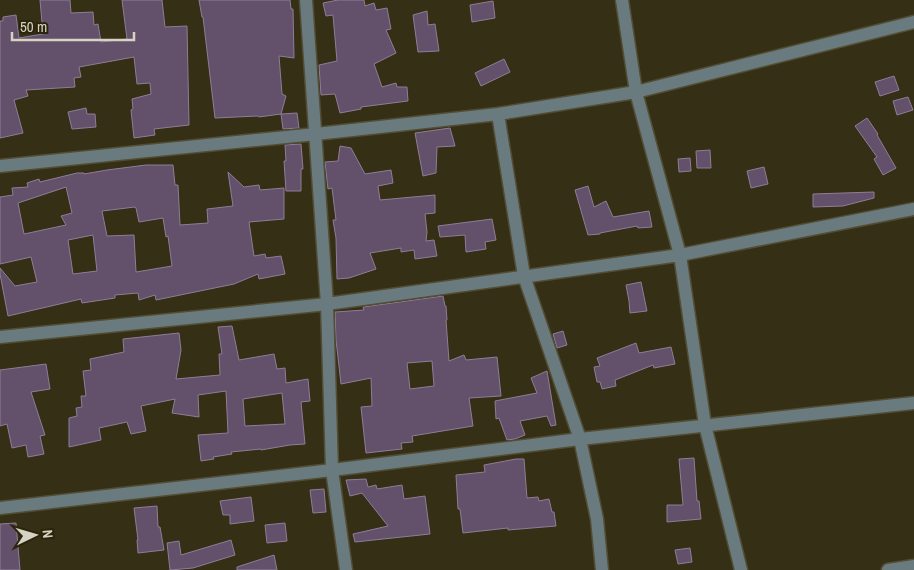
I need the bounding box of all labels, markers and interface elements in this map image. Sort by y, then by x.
scale bar [12,10,135,42]
text: 50 m [20,16,47,37]
north arrow [10,510,60,560]
text: N [39,529,57,539]

